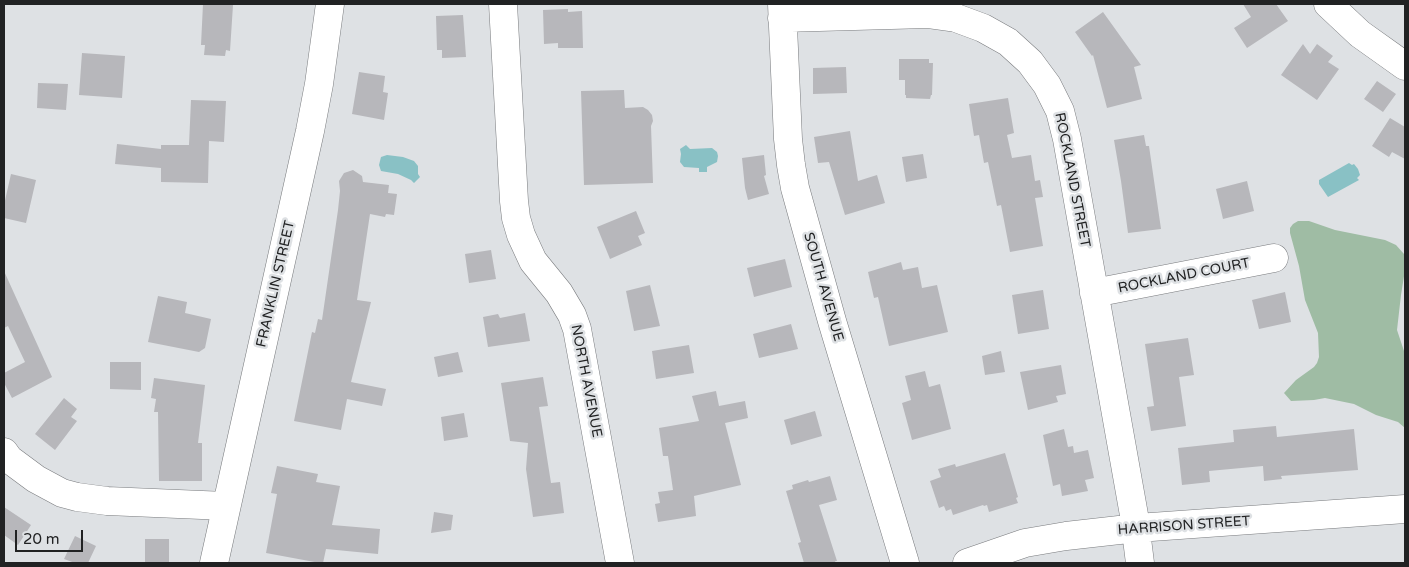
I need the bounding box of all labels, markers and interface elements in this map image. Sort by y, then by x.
street label: ROCKLAND STREET [1051,111,1093,249]
street label: FRANKLIN STREET [253,219,299,349]
street label: SOUTH AVENUE [799,231,847,343]
street label: ROCKLAND COURT [1117,255,1251,297]
street label: NORTH AVENUE [567,323,605,439]
street label: HARRISON STREET [1117,513,1251,539]
scale bar [18,520,85,552]
text: 20 m [23,530,60,548]

